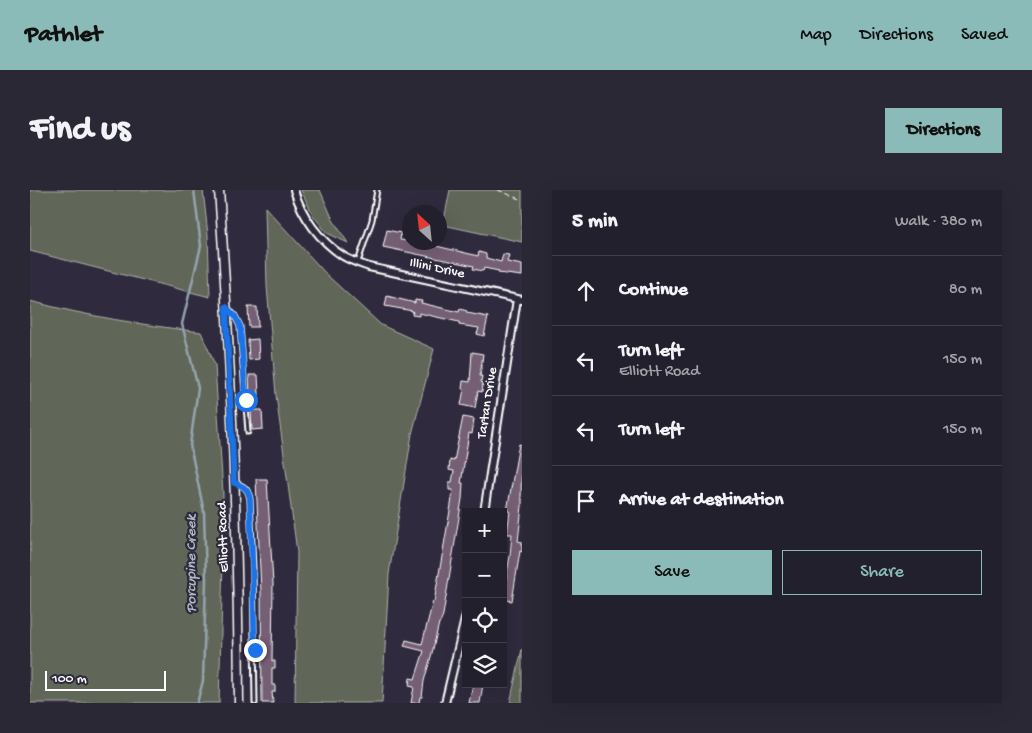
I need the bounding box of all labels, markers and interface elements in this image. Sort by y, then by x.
text: Pathlet [25,21,102,50]
text: Map [800,25,832,46]
text: Directions [860,25,933,46]
text: Saved [961,25,1007,46]
button: Directions [885,108,1002,153]
text: Find us [30,110,130,151]
north arrow [402,205,447,250]
text: 5 min [572,210,617,235]
text: Walk · 380 m [895,213,982,232]
street label: Illini Drive [408,255,467,283]
icon: ahead [572,277,600,305]
text: Continue [619,279,688,302]
text: 80 m [949,281,982,300]
text: Turn left [619,340,683,363]
icon: left [572,347,600,375]
text: 150 m [943,351,982,370]
text: Elliott Road [619,363,700,382]
street label: Tartan Drive [474,365,502,441]
route start [235,389,258,412]
icon: left [572,417,600,445]
text: Turn left [619,419,683,442]
text: 150 m [943,421,982,440]
icon: arrive [572,487,600,515]
text: Arrive at destination [619,489,783,512]
street label: Elliott Road [214,500,234,573]
map controls [462,508,507,688]
button: + [462,508,507,553]
water label: Porcupine Creek [183,514,201,613]
button: Save [572,550,772,595]
button: Share [782,550,982,595]
button: − [462,553,507,598]
button: locate [462,598,507,643]
route end [244,639,267,662]
button: layers [462,643,507,688]
scale bar [45,668,166,691]
text: 100 m [52,671,87,688]

